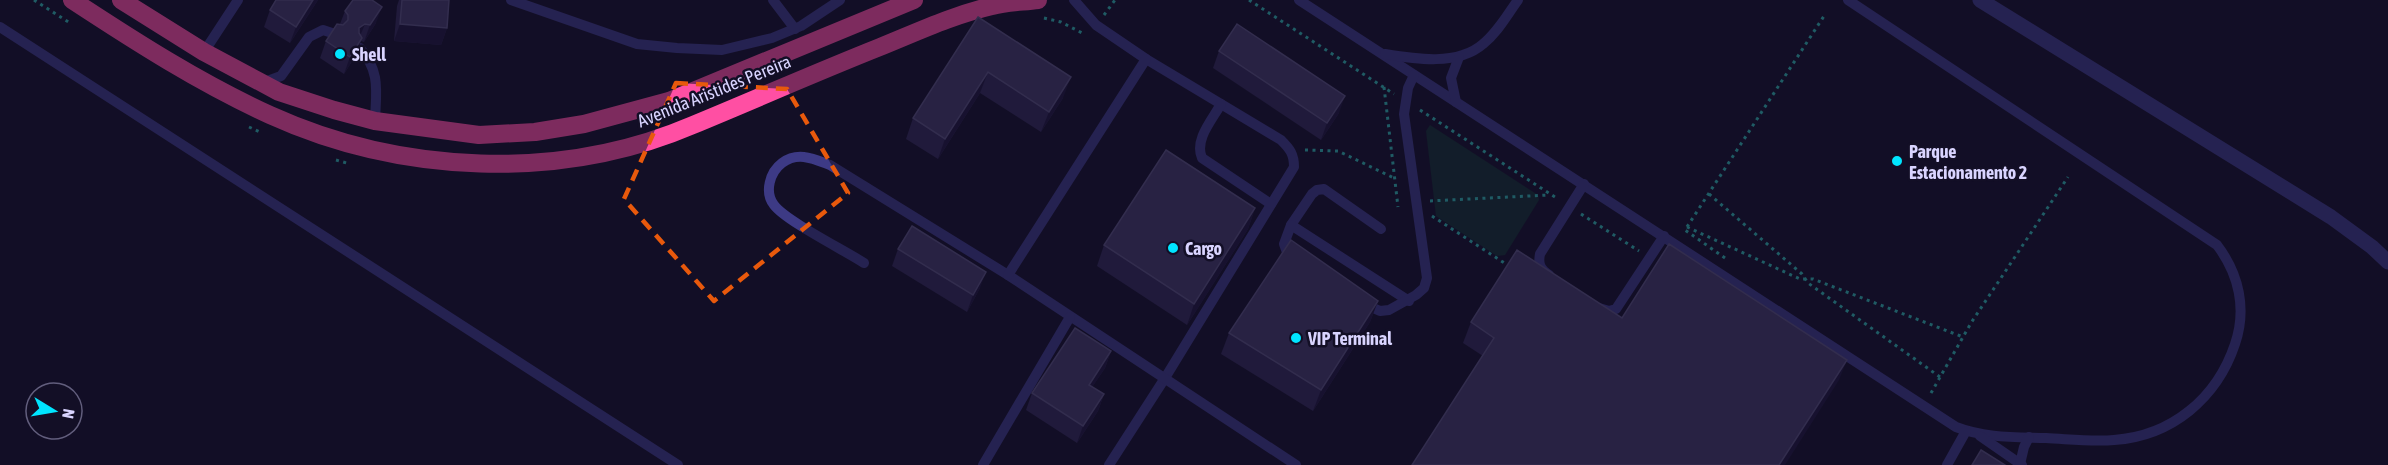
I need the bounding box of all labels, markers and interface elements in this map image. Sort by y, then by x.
place label: Shell [352,44,386,65]
marker: Shell [333,47,347,61]
street label: Avenida Aristides Pereira [634,51,794,131]
place label: Parque Estacionamento 2 [1909,141,2027,183]
marker: Parque Estacionamento 2 [1890,154,1904,168]
place label: Cargo [1185,238,1222,259]
marker: Cargo [1166,241,1180,255]
place label: VIP Terminal [1307,328,1392,349]
marker: VIP Terminal [1289,331,1303,345]
north arrow [24,381,84,441]
text: N [59,408,78,420]

